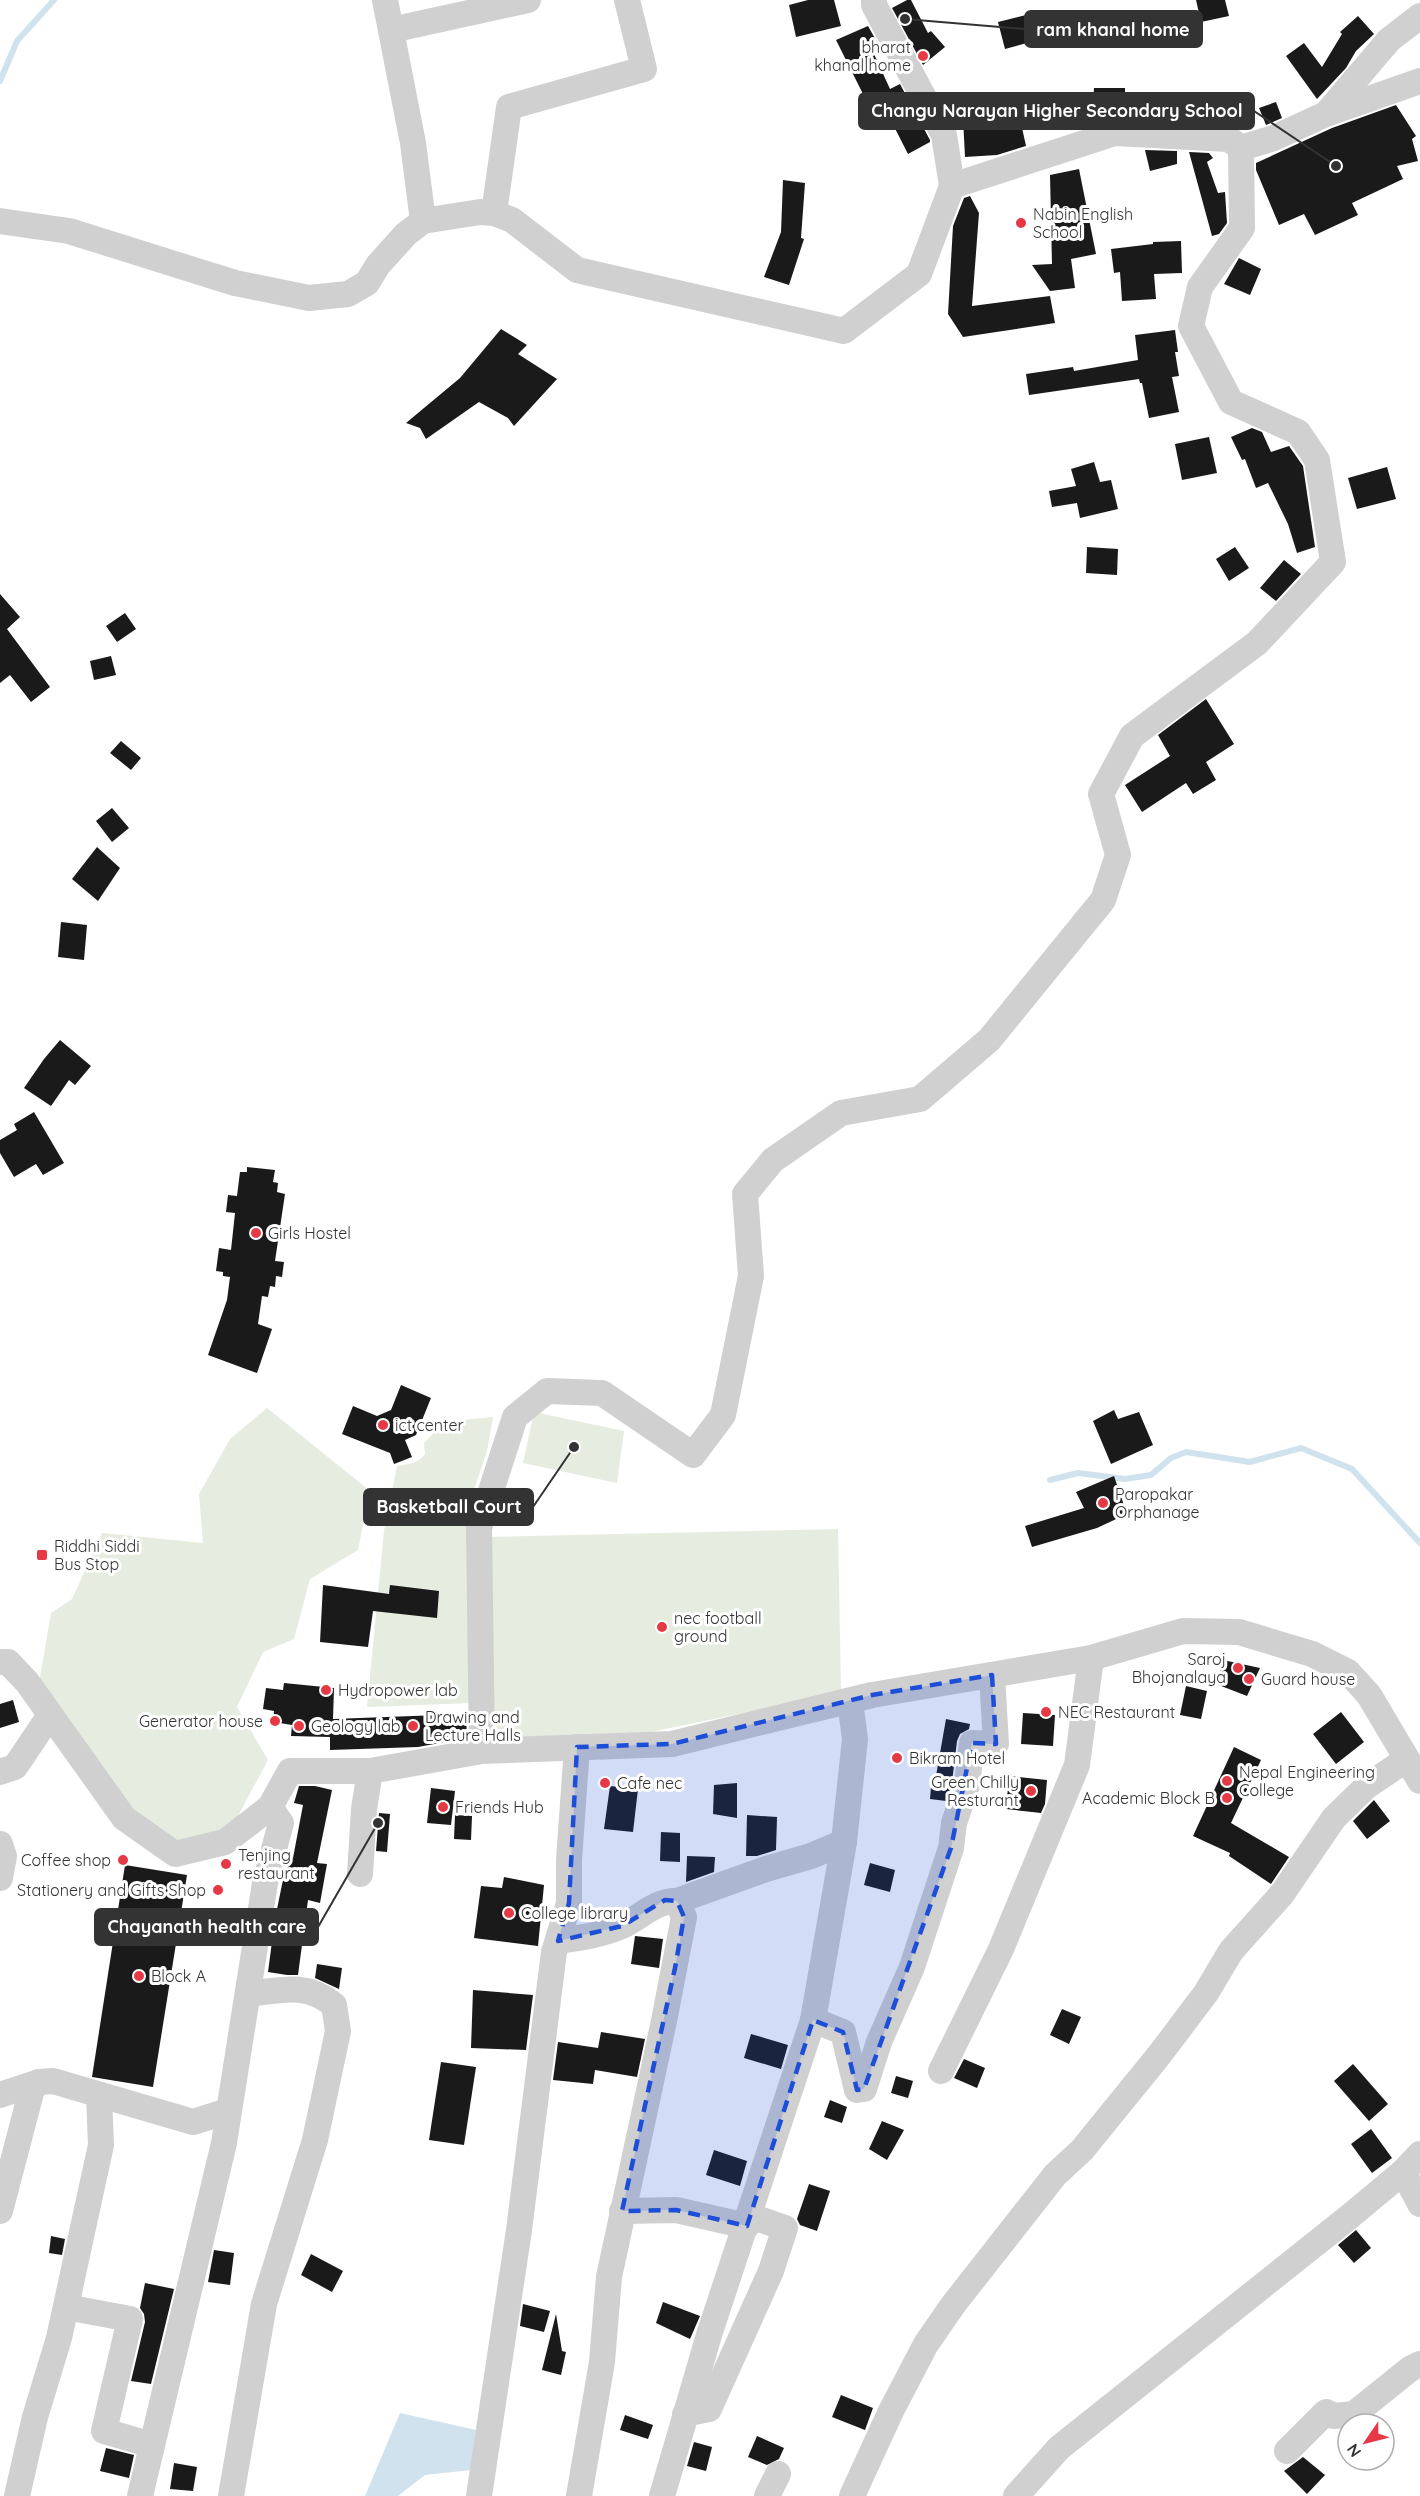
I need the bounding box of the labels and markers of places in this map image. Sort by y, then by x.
callout: ram khanal home [1025,11,1202,47]
place label: bharat khanal home [814,37,911,75]
marker: bharat khanal home [916,49,930,63]
callout: Changu Narayan Higher Secondary School [859,93,1254,129]
place label: Nabin English School [1033,204,1133,242]
marker: Nabin English School [1014,216,1028,230]
place label: Girls Hostel [268,1223,351,1243]
marker: Girls Hostel [249,1226,263,1240]
place label: ict center [395,1415,464,1435]
marker: ict center [376,1418,390,1432]
place label: Paropakar Orphanage [1115,1484,1200,1522]
callout: Basketball Court [364,1489,533,1525]
marker: Paropakar Orphanage [1096,1496,1110,1510]
place label: Riddhi Siddi Bus Stop [54,1536,140,1574]
marker: Riddhi Siddi Bus Stop [35,1548,49,1562]
place label: nec football ground [674,1608,762,1646]
marker: nec football ground [655,1620,669,1634]
place label: Saroj Bhojanalaya [1132,1649,1226,1687]
marker: Saroj Bhojanalaya [1231,1661,1245,1675]
place label: Guard house [1261,1669,1355,1689]
marker: Guard house [1242,1672,1256,1686]
place label: Hydropower lab [338,1680,458,1700]
marker: Hydropower lab [319,1683,333,1697]
place label: NEC Restaurant [1058,1702,1175,1722]
marker: NEC Restaurant [1039,1705,1053,1719]
place label: Drawing and Lecture Halls [425,1707,521,1745]
place label: Generator house [139,1711,263,1731]
marker: Generator house [268,1714,282,1728]
place label: Geology lab [311,1716,401,1736]
marker: Geology lab [292,1719,306,1733]
marker: Drawing and Lecture Halls [406,1719,420,1733]
place label: Bikram Hotel [909,1748,1005,1768]
marker: Bikram Hotel [890,1751,904,1765]
place label: Nepal Engineering College [1239,1762,1375,1800]
place label: Green Chilly Resturant [931,1772,1019,1810]
place label: Cafe nec [617,1773,682,1793]
marker: Nepal Engineering College [1220,1774,1234,1788]
marker: Cafe nec [598,1776,612,1790]
marker: Green Chilly Resturant [1024,1784,1038,1798]
place label: Academic Block B [1082,1788,1215,1808]
marker: Academic Block B [1220,1791,1234,1805]
place label: Friends Hub [455,1797,544,1817]
marker: Friends Hub [436,1800,450,1814]
place label: Tenjing restaurant [238,1845,315,1883]
place label: Coffee shop [21,1850,111,1870]
marker: Coffee shop [116,1853,130,1867]
marker: Tenjing restaurant [219,1857,233,1871]
place label: Stationery and Gifts Shop [17,1880,206,1900]
marker: Stationery and Gifts Shop [211,1883,225,1897]
place label: College library [521,1903,628,1923]
marker: College library [502,1906,516,1920]
callout: Chayanath health care [95,1909,318,1945]
place label: Block A [151,1966,206,1986]
marker: Block A [132,1969,146,1983]

